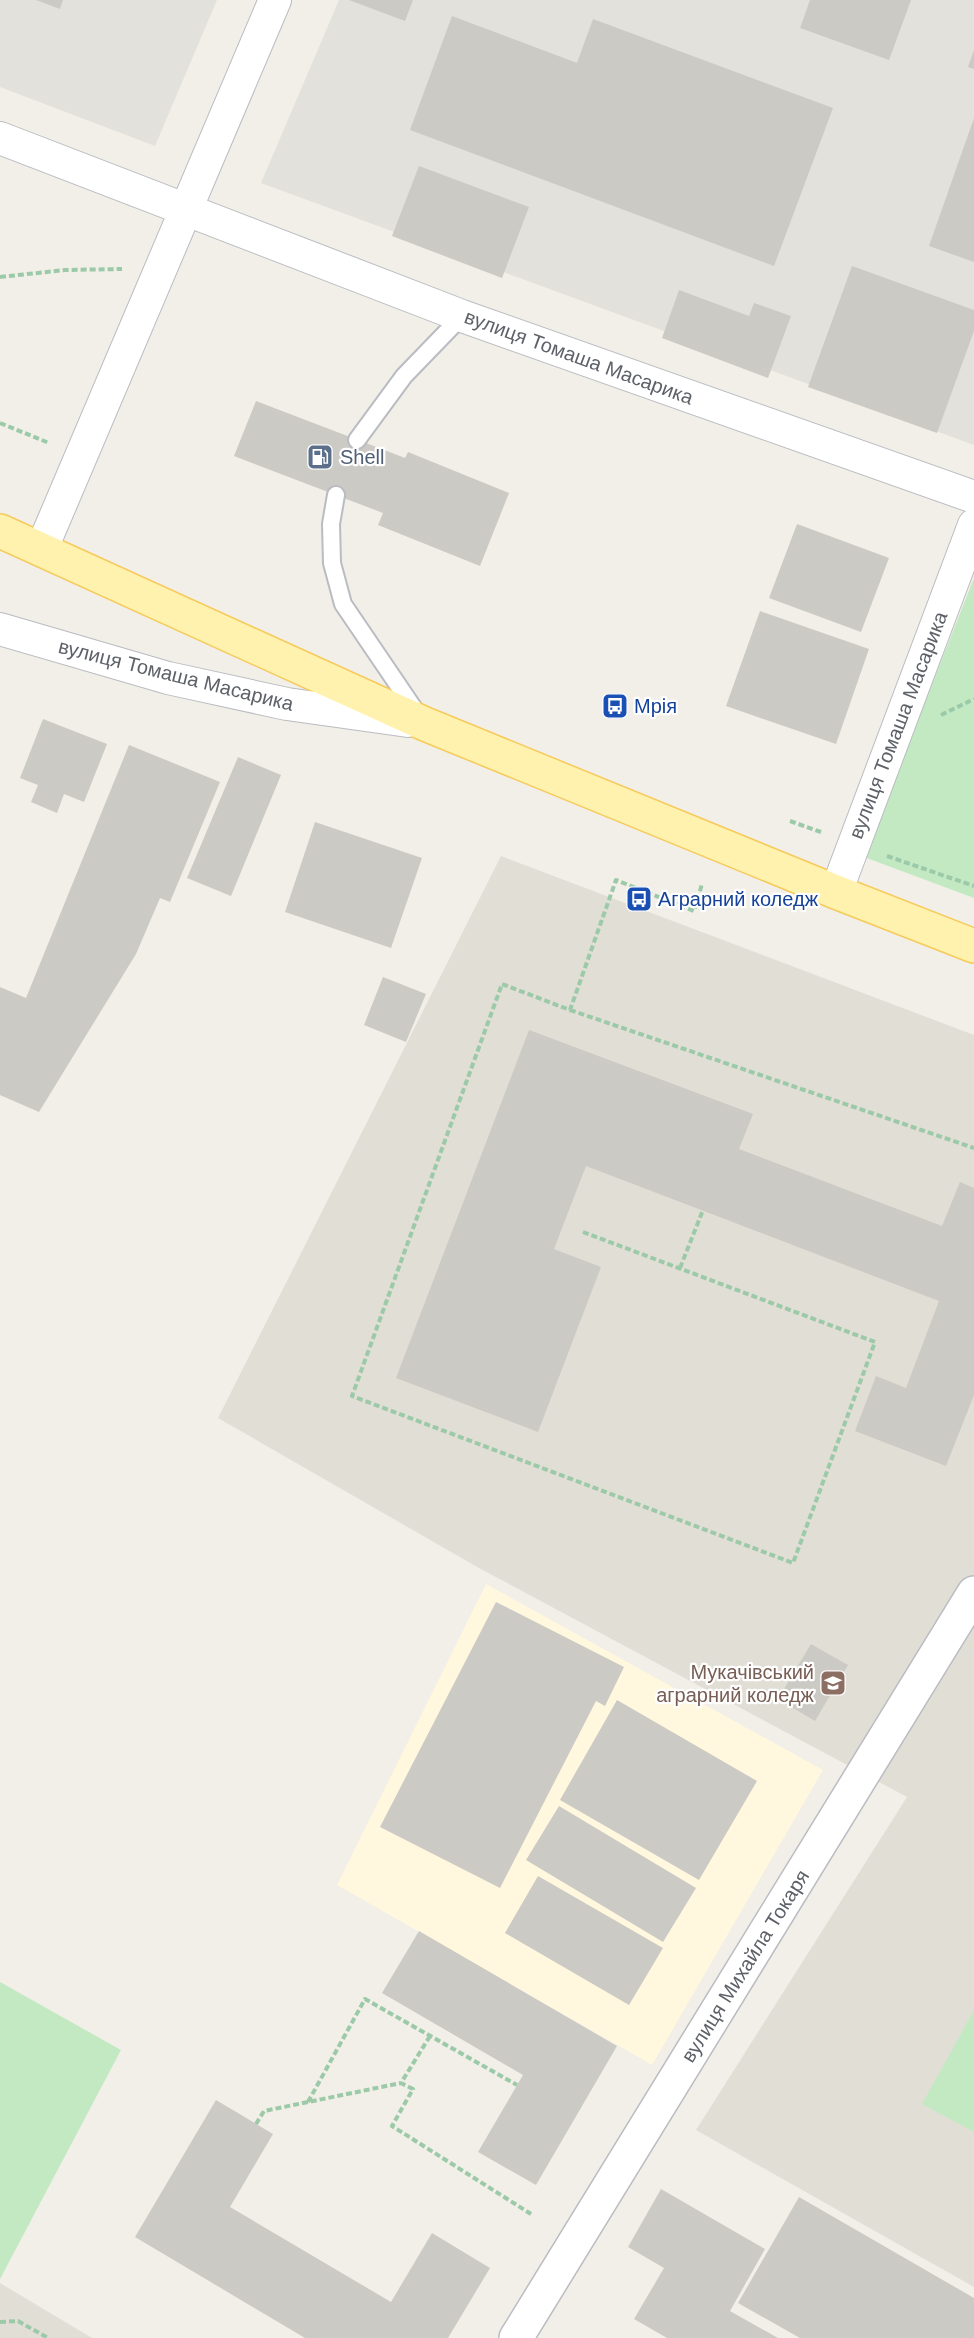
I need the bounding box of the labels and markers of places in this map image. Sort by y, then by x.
fuel station icon: Shell [305,442,335,472]
place label: Shell [340,446,384,468]
bus stop icon: Мрія [600,691,630,721]
place label: Мрія [634,695,677,717]
bus stop icon: Аграрний коледж [624,884,654,914]
place label: Аграрний коледж [658,888,819,910]
place label: Мукачівський аграрний коледж [656,1661,815,1706]
school or university icon: Мукачівський аграрний коледж [818,1668,848,1698]

